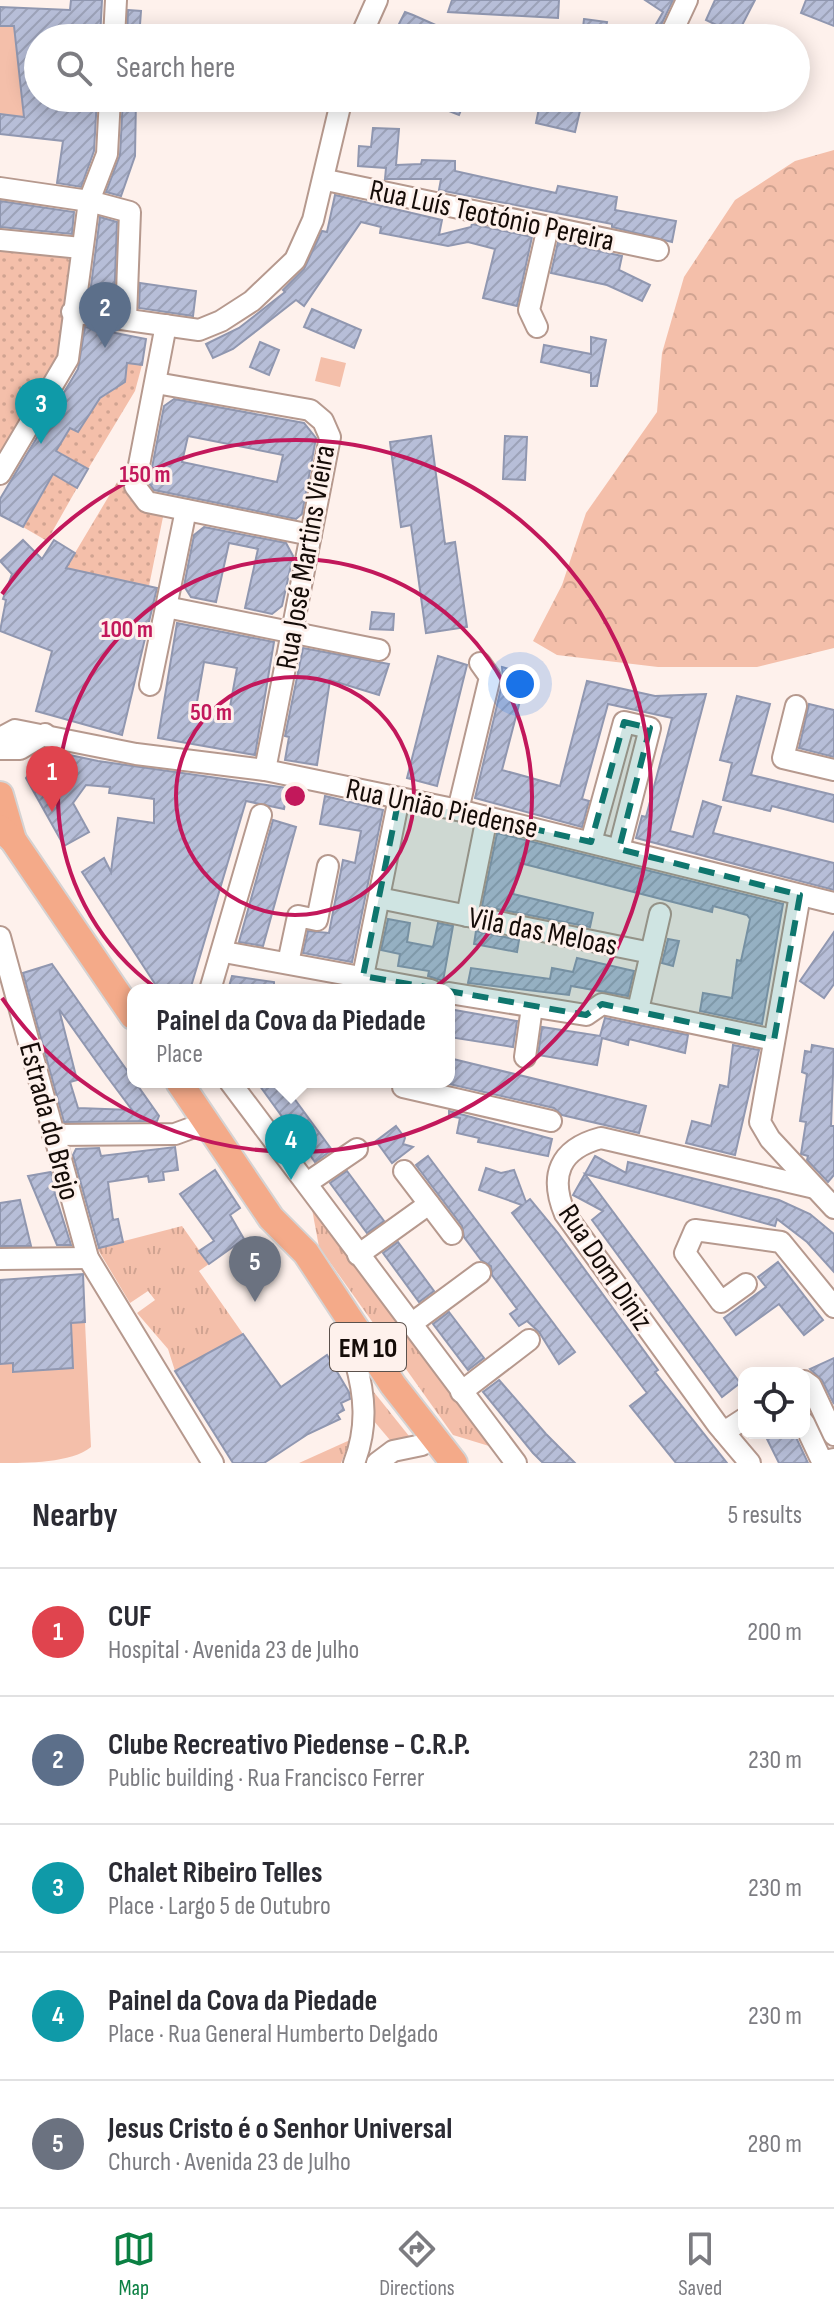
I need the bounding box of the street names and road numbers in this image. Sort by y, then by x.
street label: Rua Luís Teotónio Pereira [366,172,617,260]
street label: Rua José Martins Vieira [269,442,343,672]
street label: Rua União Piedense [343,771,541,847]
street label: Vila das Meloas [465,900,620,964]
street label: Estrada do Brejo [11,1038,87,1204]
street label: Rua Dom Diniz [550,1198,660,1337]
road number: EM 10 [330,1323,406,1371]

